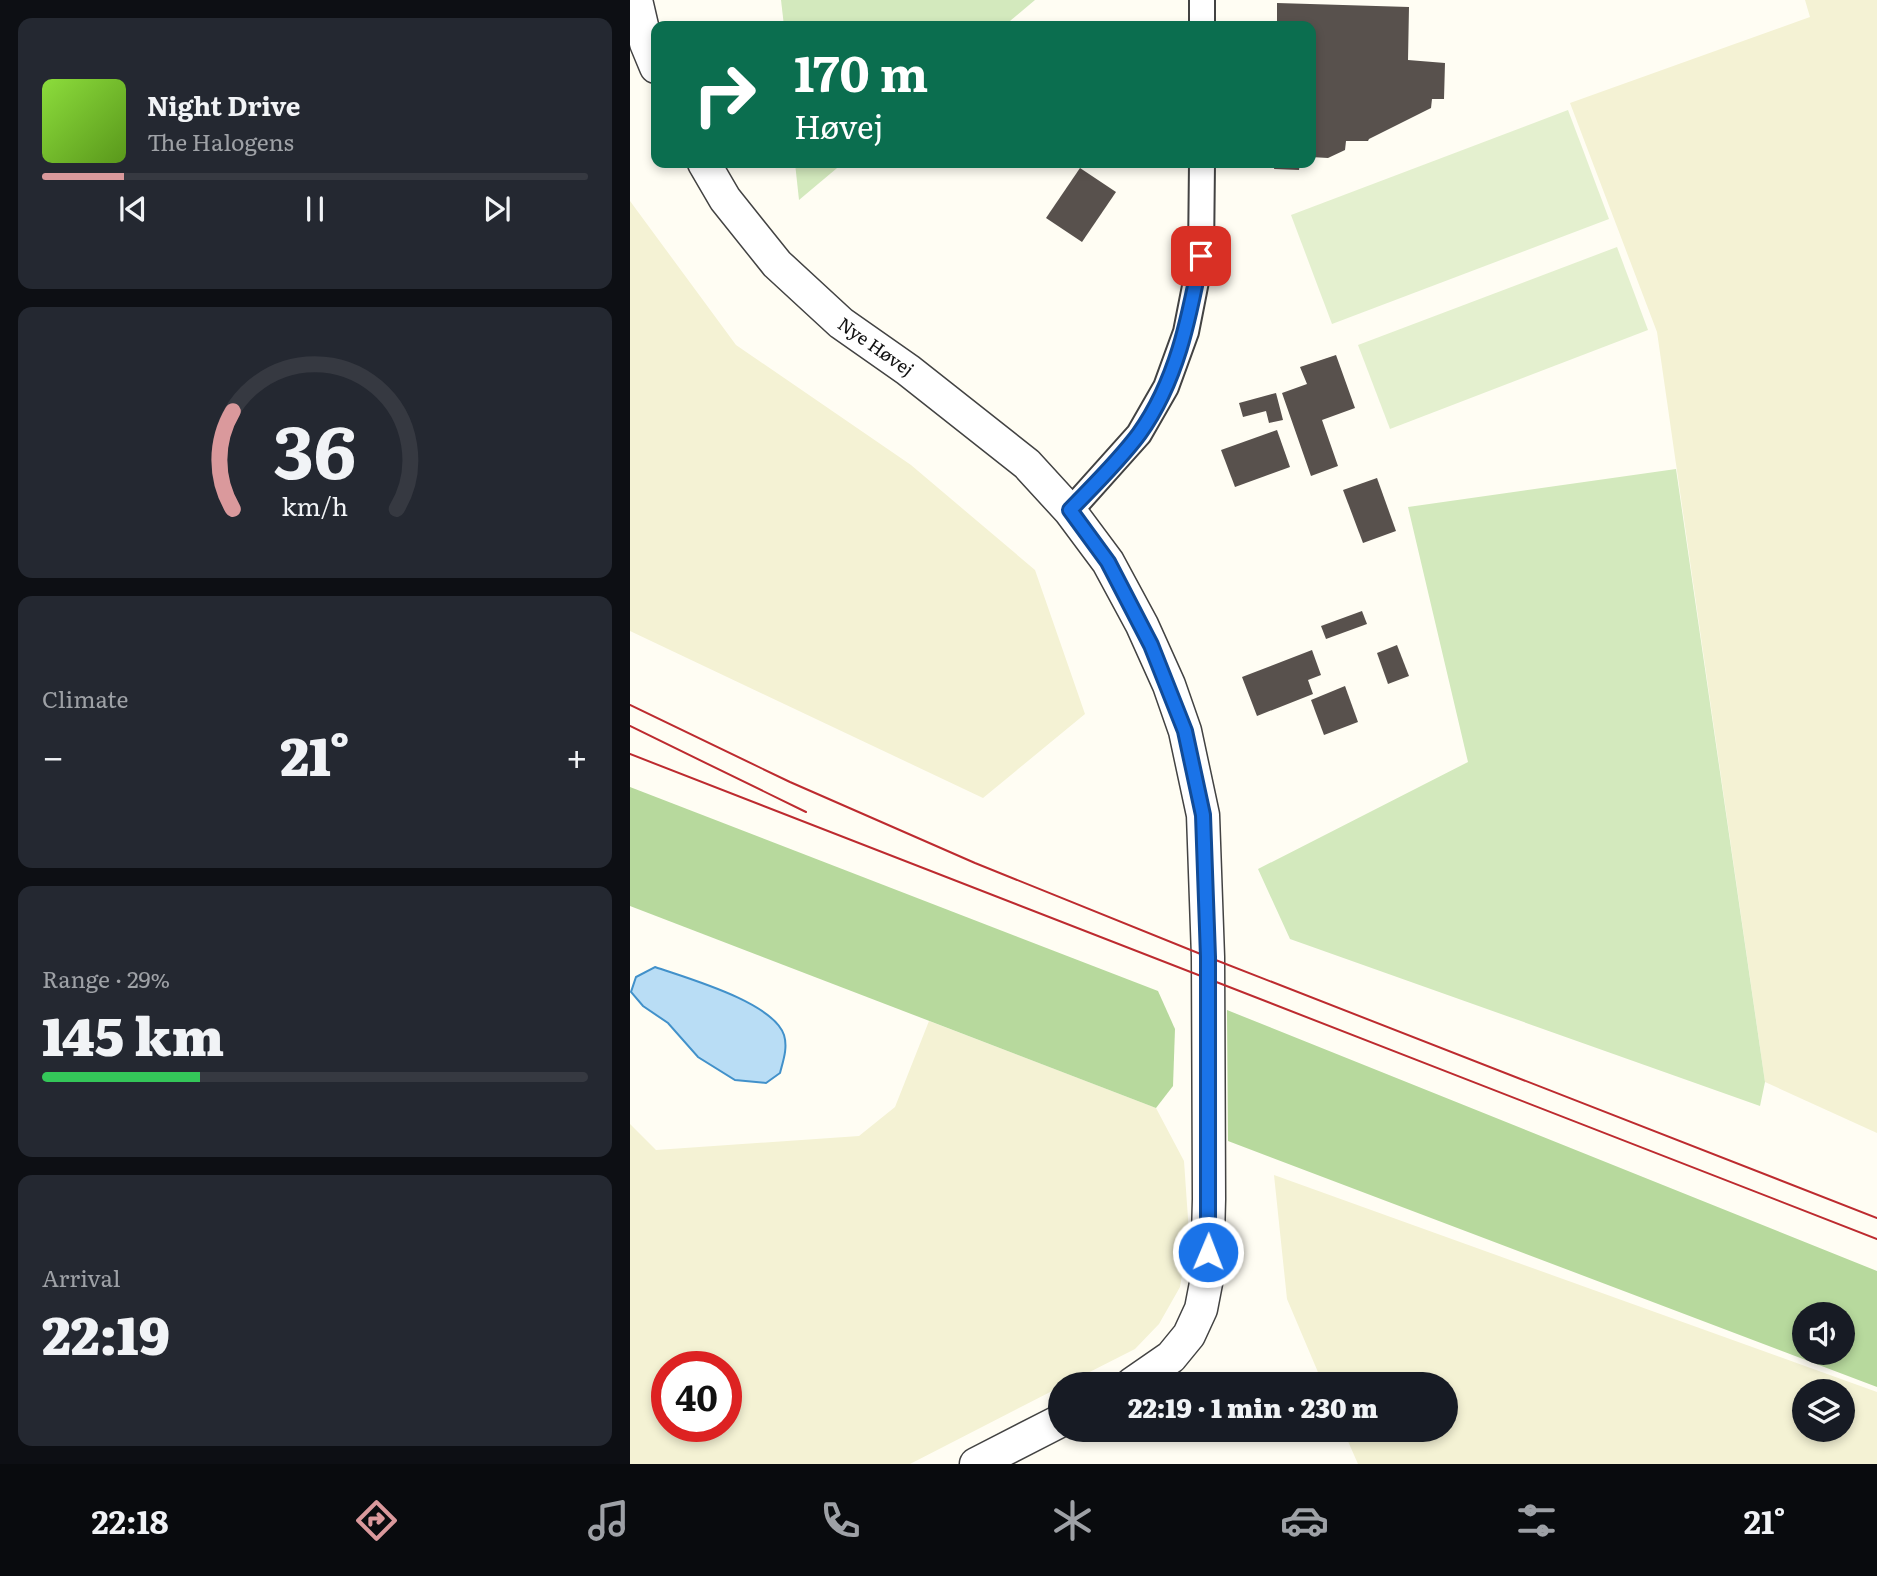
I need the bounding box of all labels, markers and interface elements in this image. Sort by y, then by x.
text: 170 m [794,34,928,107]
icon: right [679,49,770,140]
text: Night Drive [147,85,301,124]
text: Høvej [794,101,883,149]
text: The Halogens [147,124,294,158]
icon: previous [114,190,152,228]
icon: pause [296,190,334,228]
icon: next [478,190,516,228]
pin [1171,226,1231,286]
icon: arrive [1182,237,1220,275]
street label: Nye Høvej [833,310,920,382]
text: 36 [273,393,357,501]
text: km/h [282,487,348,524]
text: Climate [42,681,128,715]
text: 21° [280,715,350,792]
text: − [42,726,64,783]
text: + [566,726,588,783]
text: Range · 29% [42,961,170,995]
text: 145 km [42,995,224,1072]
position arrow [1171,1215,1245,1289]
text: Arrival [42,1260,121,1294]
text: 22:19 [42,1294,170,1371]
map controls [1792,1302,1855,1442]
button: sound [1792,1302,1855,1365]
speed limit sign: 40 [651,1351,742,1442]
button: layers [1792,1379,1855,1442]
text: 22:19 · 1 min · 230 m [1128,1387,1378,1426]
text: 22:18 [92,1496,169,1544]
icon: directions [352,1496,401,1545]
icon: music [584,1496,633,1545]
icon: phone [816,1496,865,1545]
icon: climate [1048,1496,1097,1545]
icon: car [1280,1496,1329,1545]
icon: filters [1512,1496,1561,1545]
text: 21° [1744,1496,1785,1544]

